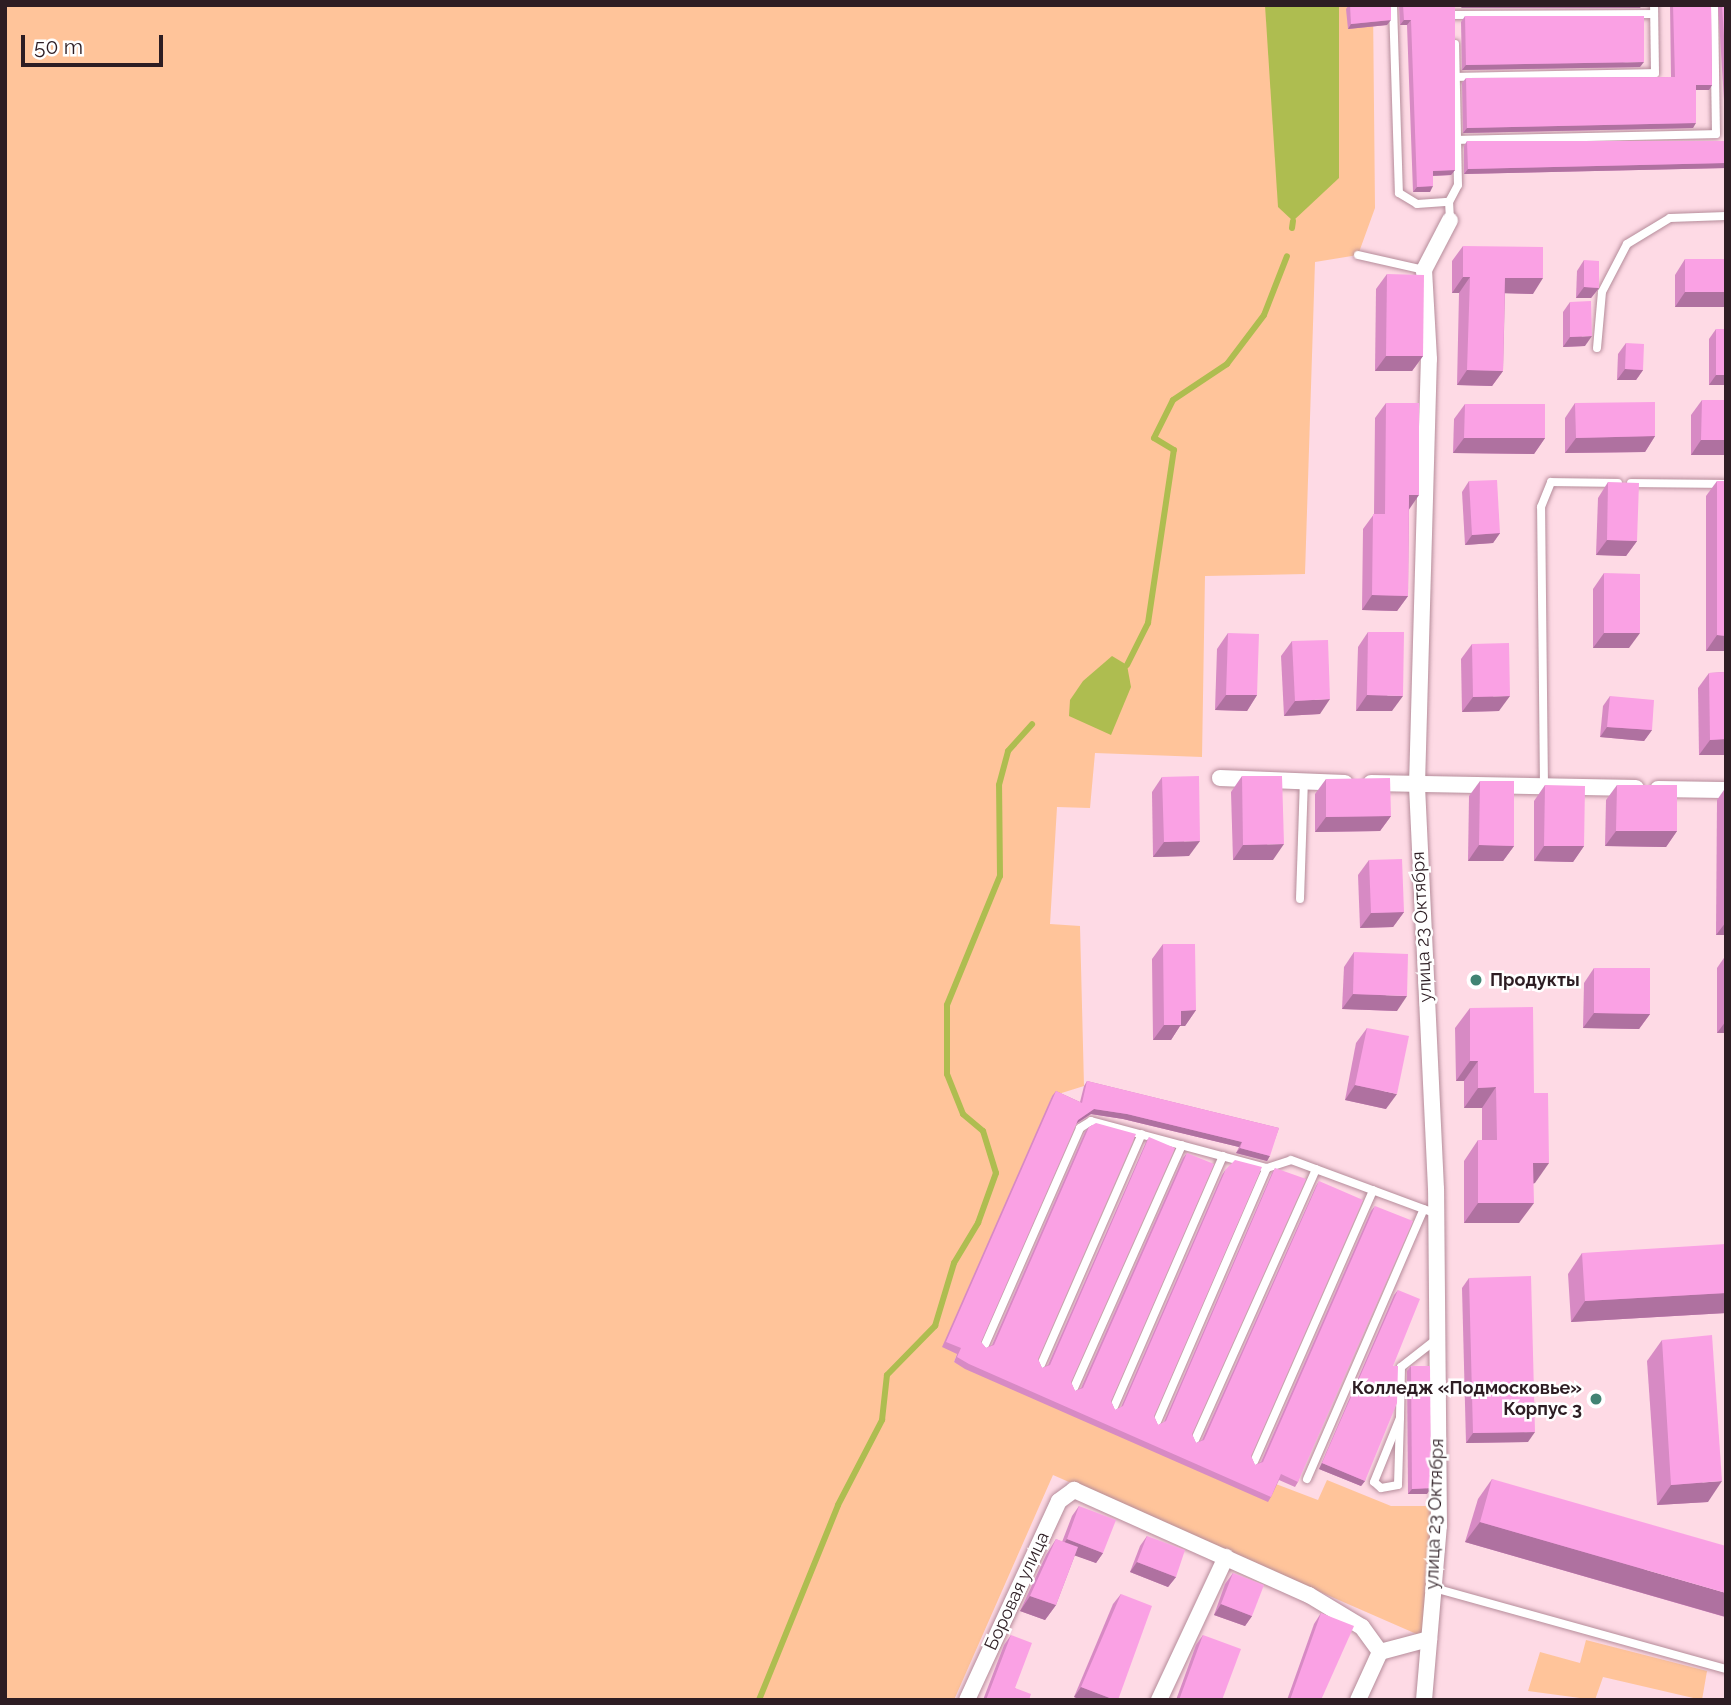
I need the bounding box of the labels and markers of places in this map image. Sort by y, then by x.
place label: Продукты [1490,969,1580,991]
marker: Продукты [1468,972,1484,988]
place label: Колледж «Подмосковье» Корпус 3 [1352,1378,1582,1420]
marker: Колледж «Подмосковье» Корпус 3 [1588,1391,1604,1407]

